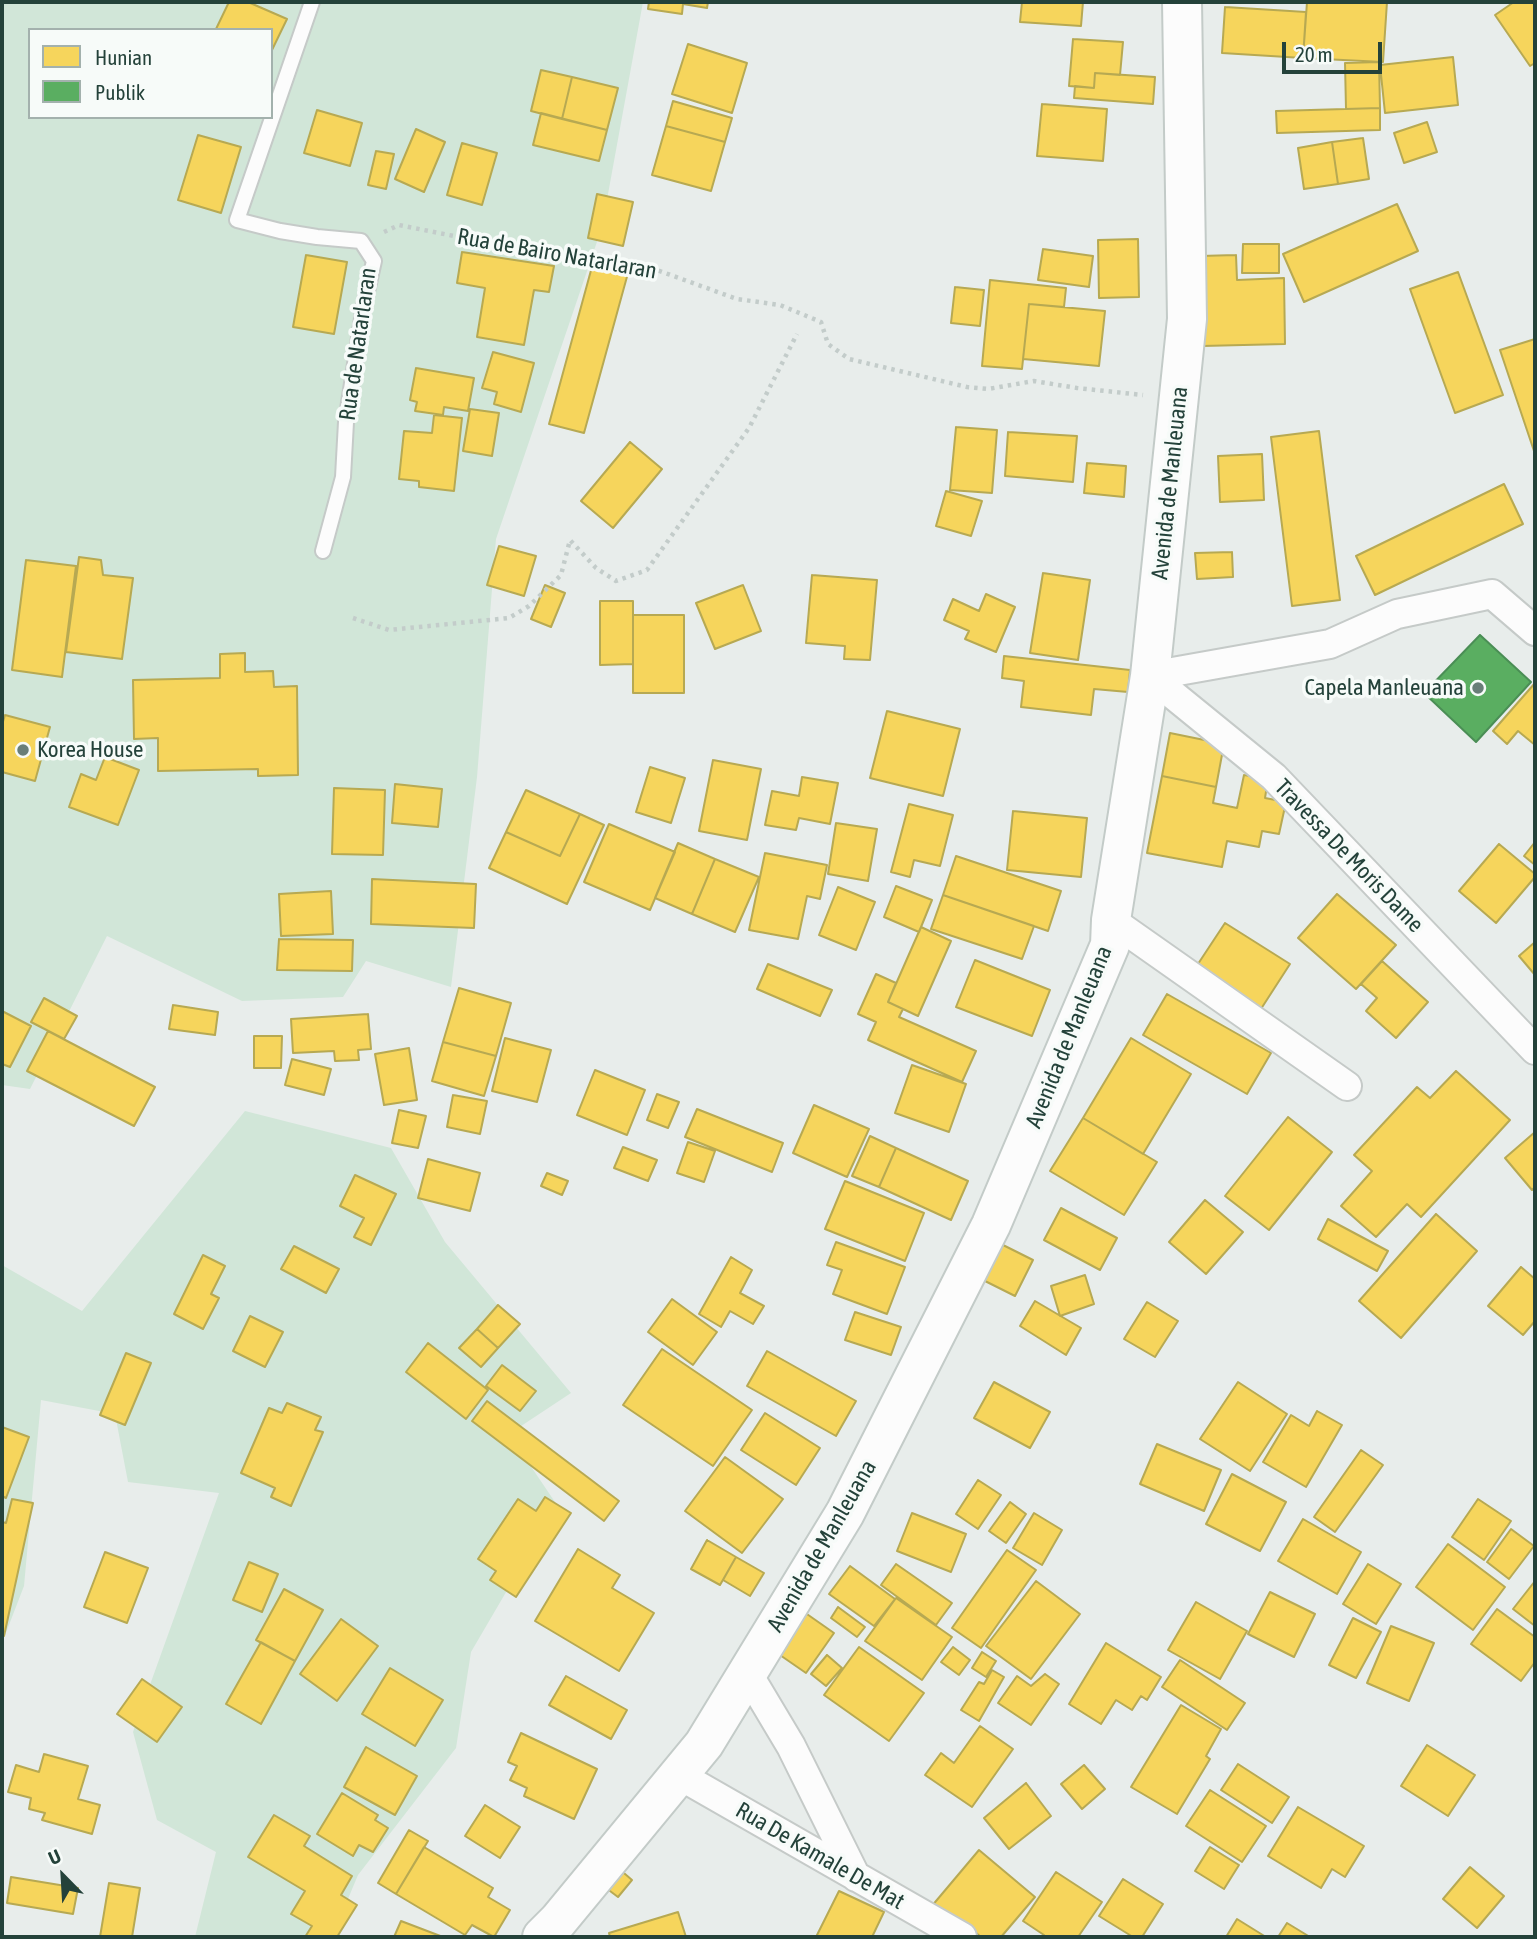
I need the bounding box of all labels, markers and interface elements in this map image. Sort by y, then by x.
legend [28,28,273,119]
scale bar [1285,28,1385,72]
text: 20 m [1295,42,1333,66]
text: Hunian [95,45,152,69]
text: Publik [95,80,145,104]
street label: Rua de Bairo Natarlaran [455,223,659,285]
street label: Rua de Natarlaran [334,266,382,422]
street label: Avenida de Manleuana [1146,385,1194,581]
place label: Capela Manleuana [1304,674,1464,702]
marker: Capela Manleuana [1470,680,1486,696]
place label: Korea House [37,736,144,764]
marker: Korea House [15,742,31,758]
street label: Travessa De Moris Dame [1269,774,1429,938]
street label: Avenida de Manleuana [1020,942,1118,1132]
street label: Avenida de Manleuana [762,1455,882,1637]
street label: Rua De Kamale De Mat [731,1796,909,1916]
north arrow [28,1841,98,1911]
text: U [45,1844,64,1869]

